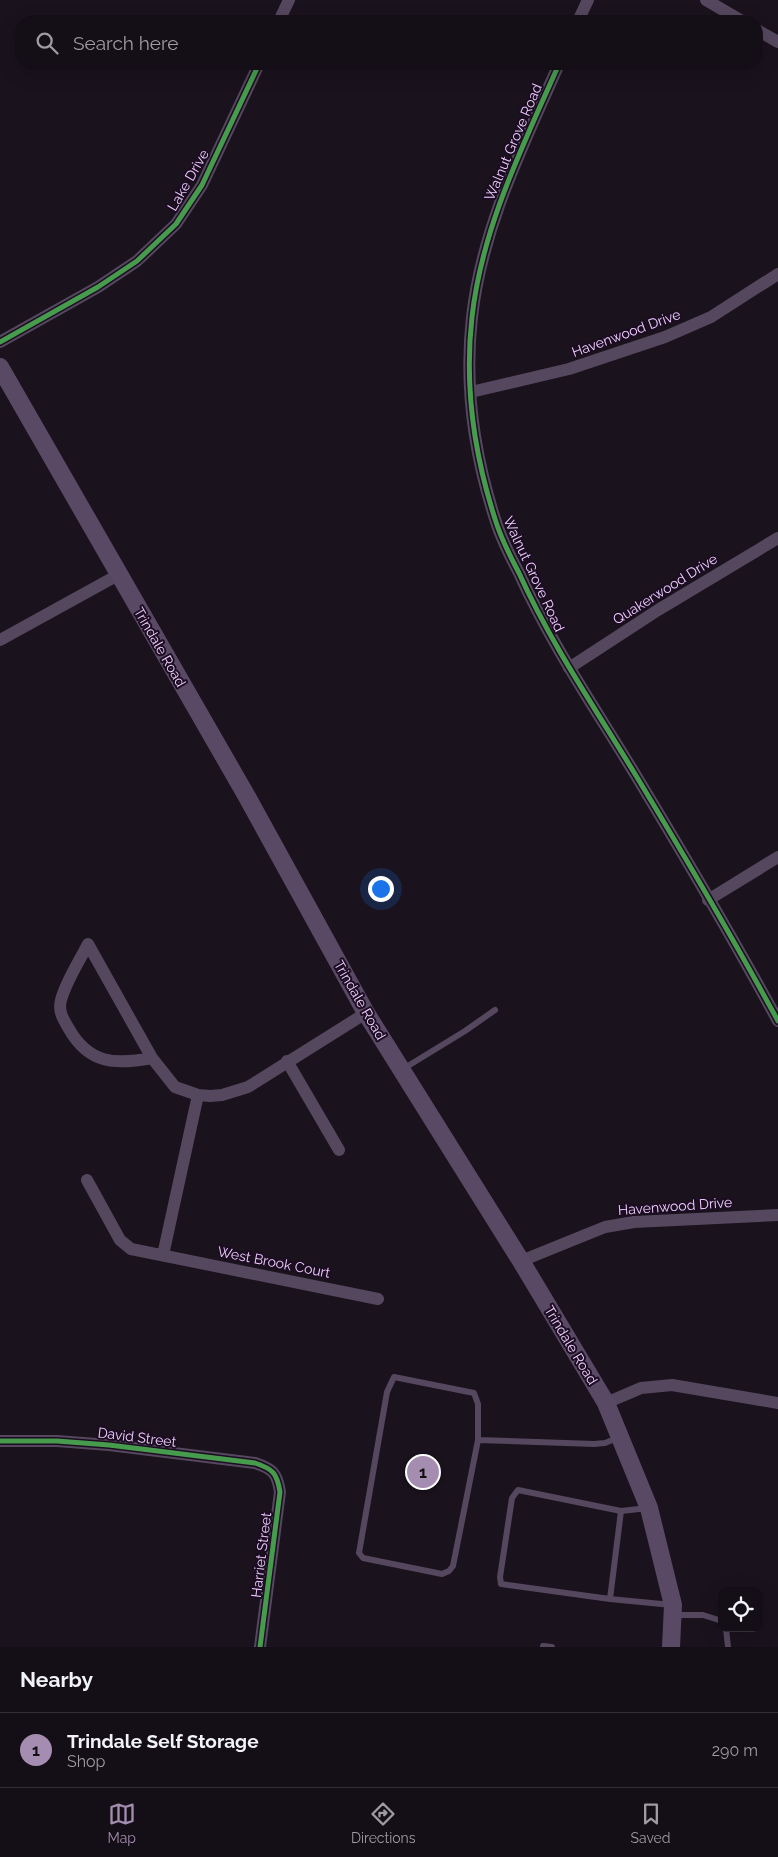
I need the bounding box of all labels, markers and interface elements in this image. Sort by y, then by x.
search box [15,15,763,70]
icon: search [33,29,61,57]
text: Search here [73,32,179,54]
street label: Walnut Grove Road [481,81,545,203]
street label: Lake Drive [164,147,212,213]
street label: Havenwood Drive [569,306,683,360]
street label: Walnut Grove Road [500,514,568,634]
street label: Quakerwood Drive [610,550,720,628]
street label: Trindale Road [131,604,189,690]
your location [368,876,394,902]
street label: Trindale Road [331,957,389,1043]
street label: Havenwood Drive [617,1194,733,1218]
street label: West Brook Court [216,1243,332,1281]
street label: Trindale Road [541,1303,601,1387]
street label: David Street [97,1424,177,1450]
pin: 1 [407,1453,439,1491]
street label: Harriet Street [248,1511,274,1599]
map controls [718,1587,763,1632]
button: locate [718,1587,763,1632]
text: Nearby [20,1667,93,1692]
text: Trindale Self Storage [67,1730,259,1752]
text: 1 [32,1741,40,1760]
text: 290 m [712,1741,758,1760]
text: Shop [67,1752,105,1771]
tab: Map [107,1800,136,1846]
tab: Directions [351,1800,416,1846]
tab: Saved [630,1800,671,1846]

